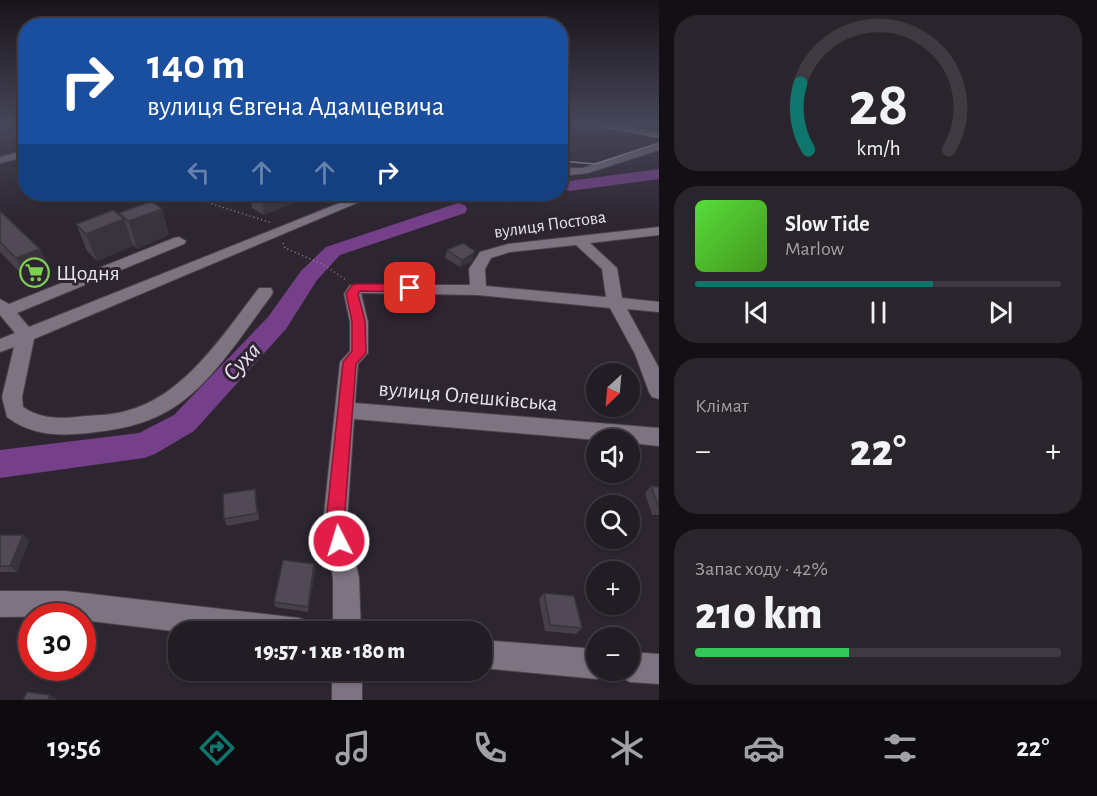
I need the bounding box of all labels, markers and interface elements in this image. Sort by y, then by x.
icon: right [48,42,126,120]
text: 140 m [147,44,245,86]
text: 28 [848,74,908,136]
text: вулиця Євгена Адамцевича [147,93,444,120]
text: km/h [856,139,900,160]
icon: left [182,156,215,189]
icon: ahead [245,156,278,189]
icon: ahead [308,156,341,189]
icon: right [371,156,404,189]
street label: вулиця Постова [493,208,607,242]
text: Slow Tide [785,213,870,235]
text: Marlow [785,239,844,259]
supermarket icon: Щодня [19,257,51,289]
place label: Щодня [56,262,120,284]
pin [384,262,435,313]
icon: arrive [393,271,426,304]
icon: previous [740,296,773,329]
icon: pause [862,296,895,329]
icon: next [984,296,1017,329]
water label: Суха [219,338,265,386]
north arrow [586,363,640,417]
map controls [586,363,640,681]
street label: вулиця Олешківська [378,377,558,415]
text: Клімат [695,396,749,416]
button: sound [586,429,640,483]
text: 22° [850,429,906,474]
text: − [695,435,711,468]
text: + [1045,435,1061,468]
button: search [586,495,640,549]
position arrow [307,509,371,573]
text: Запас ходу · 42% [695,559,828,579]
button: + [586,561,640,615]
text: 210 km [695,592,823,637]
speed limit sign: 30 [18,603,96,681]
button: − [586,627,640,681]
text: 19:57 · 1 хв · 180 m [255,640,405,662]
icon: directions [196,727,238,769]
icon: music [332,727,374,769]
icon: phone [469,727,511,769]
icon: climate [606,727,648,769]
icon: car [743,727,785,769]
icon: filters [879,727,921,769]
text: 19:56 [47,734,101,761]
text: 22° [1016,734,1050,761]

